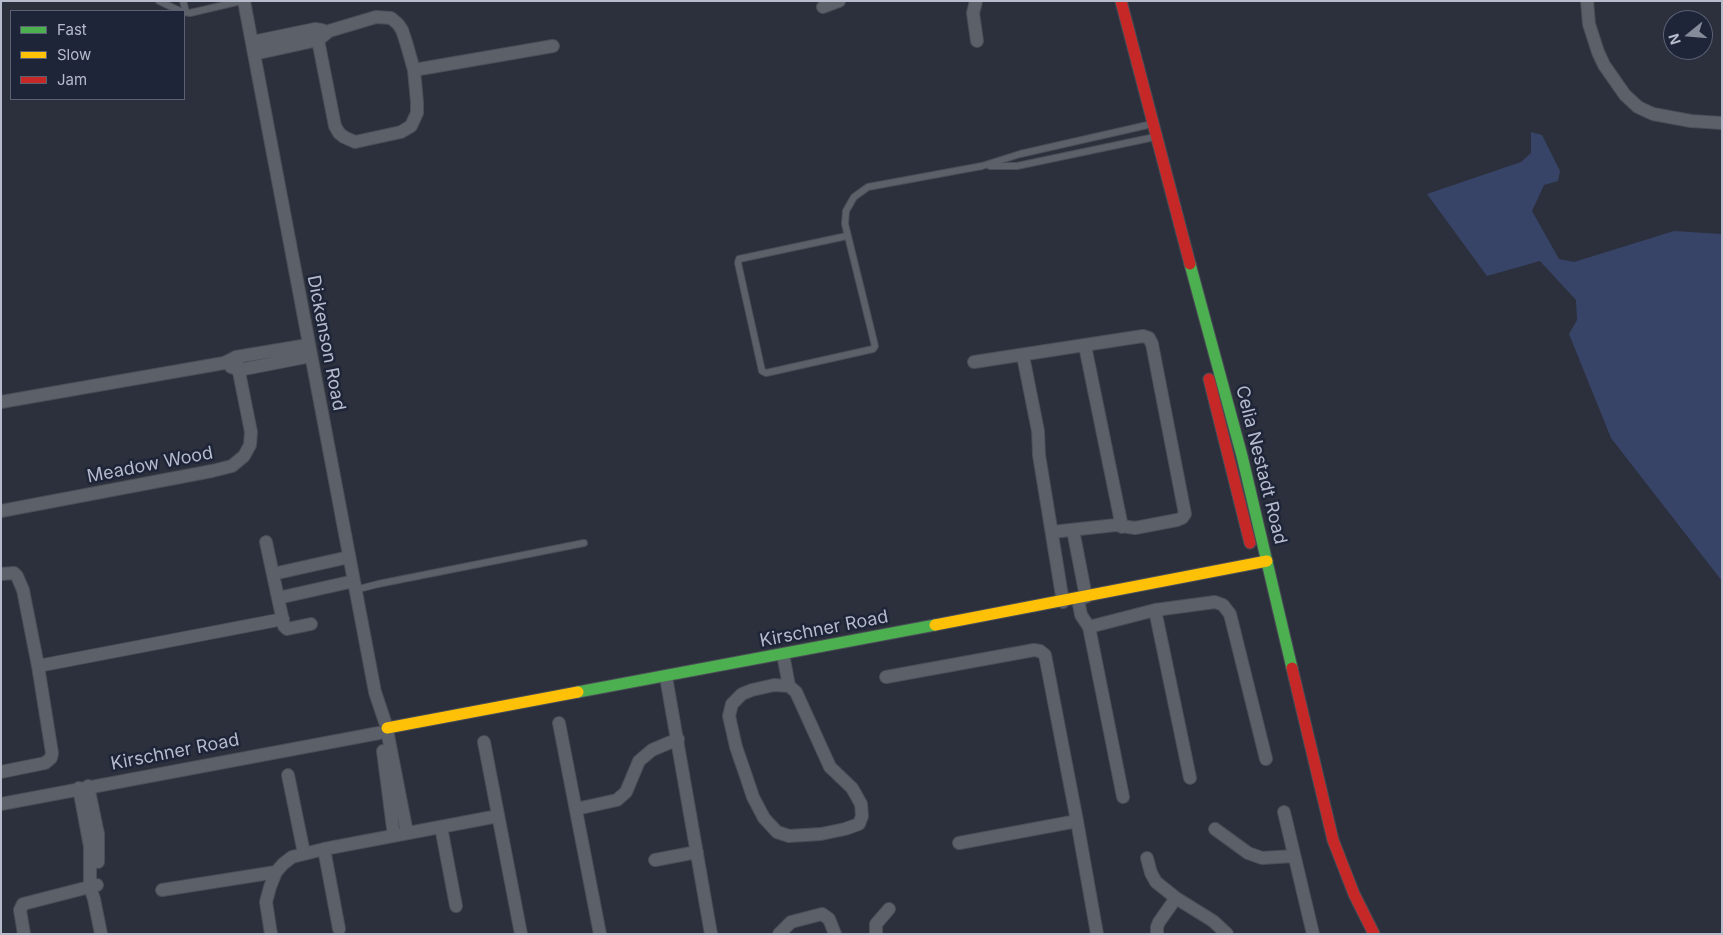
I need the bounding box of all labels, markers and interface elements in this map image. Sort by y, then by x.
legend [10,10,185,100]
north arrow [1663,10,1713,60]
text: Fast [57,20,87,39]
text: N [1664,32,1684,47]
text: Slow [57,45,91,64]
text: Jam [57,70,87,89]
street label: Dickenson Road [302,273,350,413]
street label: Celia Nestadt Road [1231,383,1291,547]
street label: Meadow Wood [85,442,215,488]
street label: Kirschner Road [758,606,890,652]
street label: Kirschner Road [109,729,241,775]

